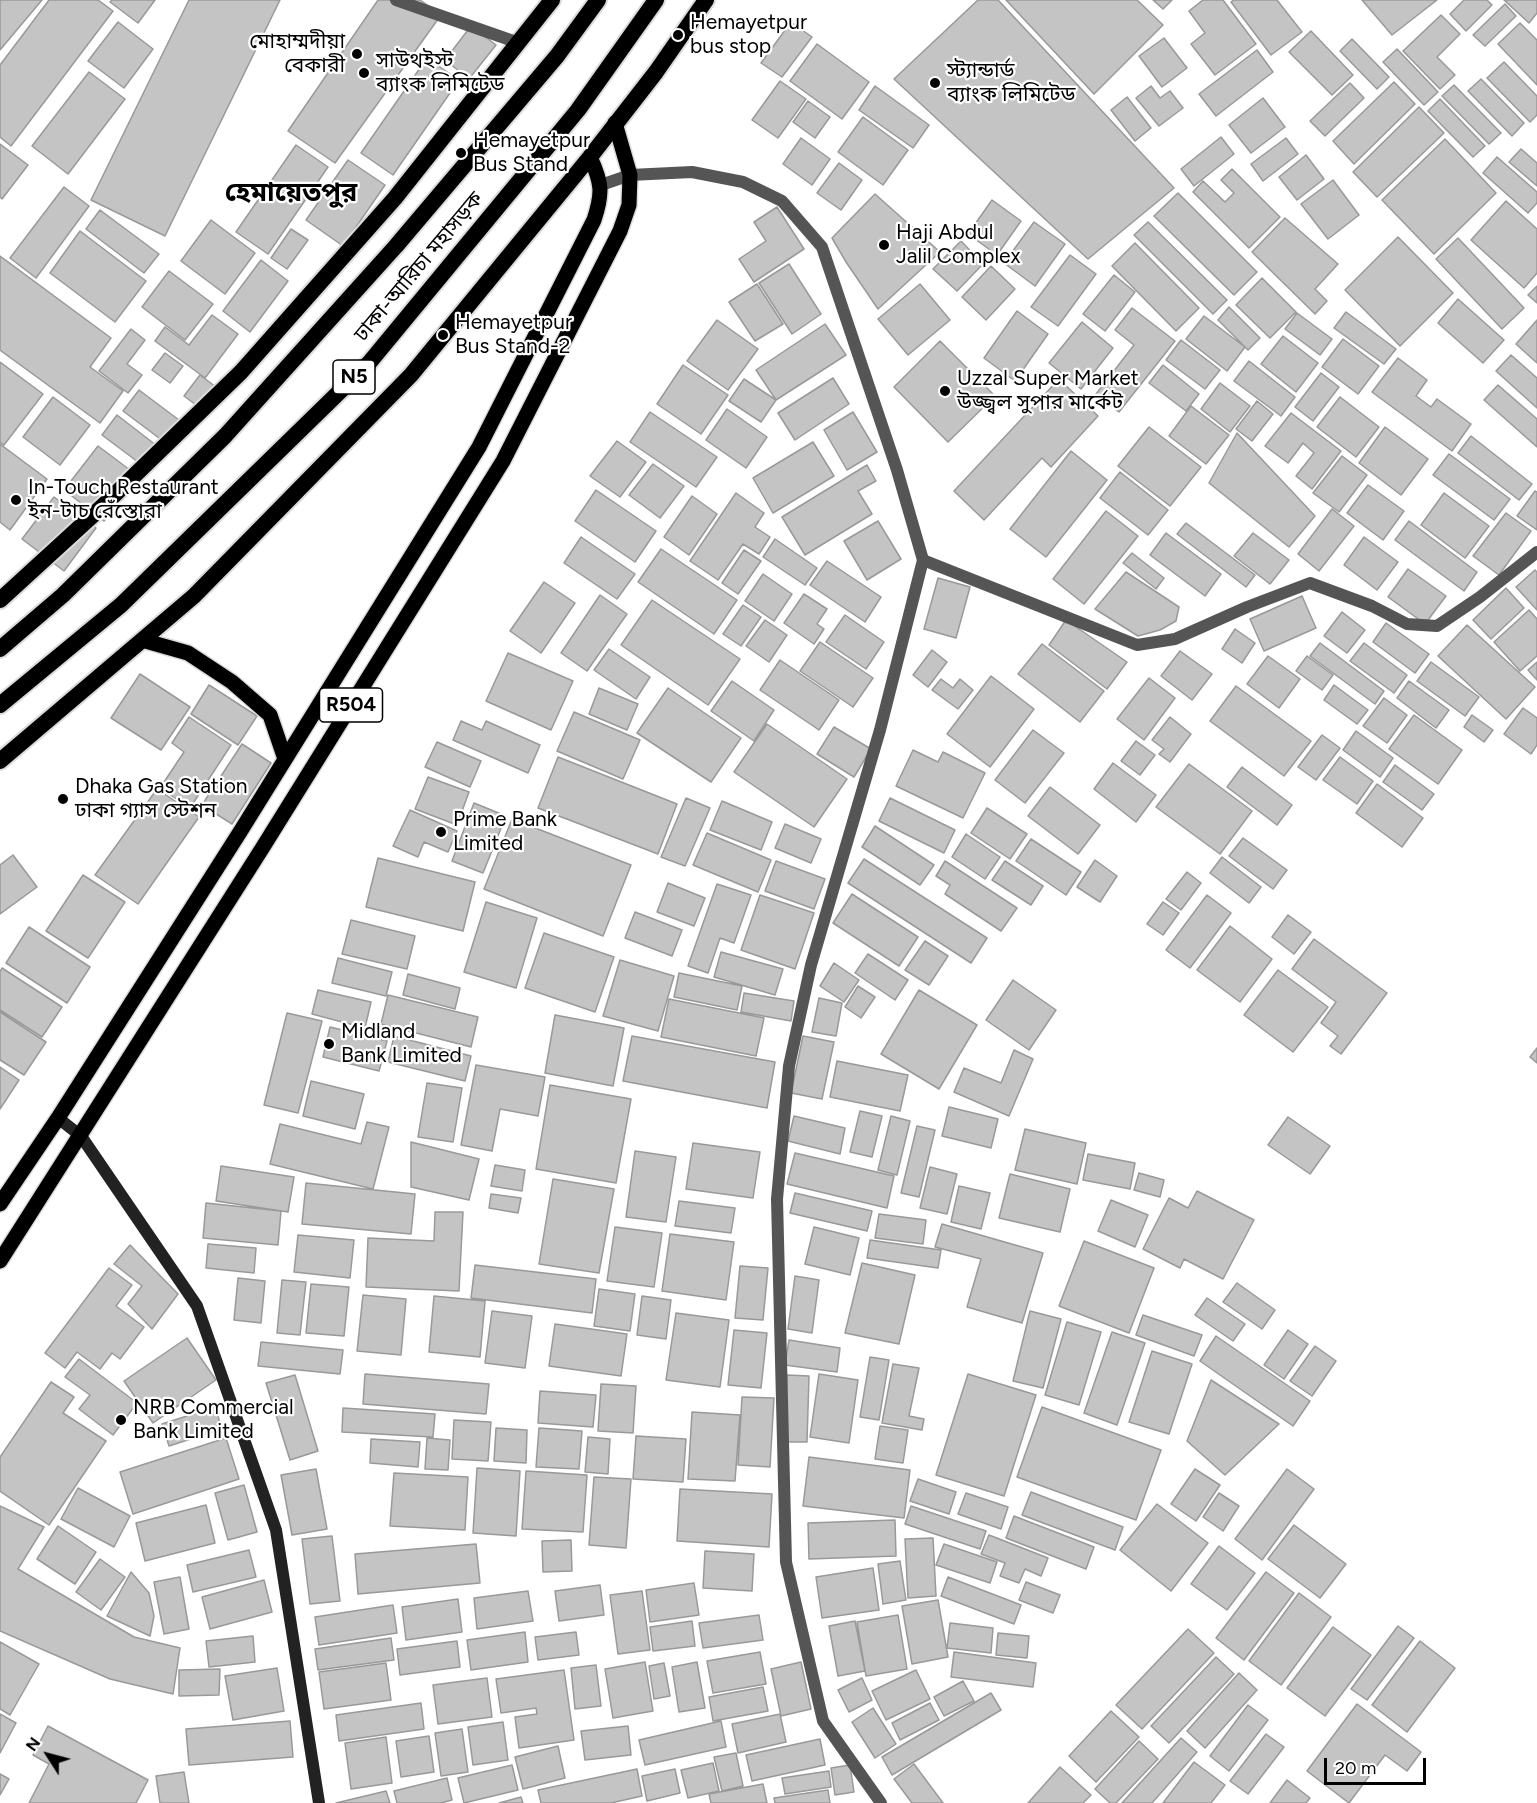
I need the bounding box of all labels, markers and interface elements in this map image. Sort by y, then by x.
place label: Hemayetpur bus stop [690,10,807,60]
marker: Hemayetpur bus stop [671,28,685,42]
place label: মোহাম্মদীয়া বেকারী [249,29,345,79]
marker: মোহাম্মদীয়া বেকারী [350,47,364,61]
place label: সাউথইস্ট ব্যাংক লিমিটেড [376,48,504,98]
place label: স্ট্যান্ডার্ড ব্যাংক লিমিটেড [947,58,1075,108]
marker: সাউথইস্ট ব্যাংক লিমিটেড [357,66,371,80]
marker: স্ট্যান্ডার্ড ব্যাংক লিমিটেড [928,76,942,90]
place label: Hemayetpur Bus Stand [473,128,590,178]
marker: Hemayetpur Bus Stand [454,146,468,160]
district label: হেমায়েতপুর [225,177,357,209]
street label: ঢাকা-আরিচা মহাসড়ক [349,187,489,347]
place label: Haji Abdul Jalil Complex [896,220,1020,270]
marker: Haji Abdul Jalil Complex [877,238,891,252]
place label: Hemayetpur Bus Stand-2 [455,310,572,360]
marker: Hemayetpur Bus Stand-2 [436,328,450,342]
road number: N5 [333,360,375,394]
place label: Uzzal Super Market উজ্জ্বল সুপার মার্কেট [957,366,1139,416]
marker: Uzzal Super Market উজ্জ্বল সুপার মার্কেট [938,384,952,398]
place label: In-Touch Restaurant ইন-টাচ রেঁস্তোরা [28,475,219,525]
marker: In-Touch Restaurant ইন-টাচ রেঁস্তোরা [9,493,23,507]
road number: R504 [320,688,382,722]
place label: Dhaka Gas Station ঢাকা গ্যাস স্টেশন [75,774,248,824]
marker: Dhaka Gas Station ঢাকা গ্যাস স্টেশন [56,792,70,806]
place label: Prime Bank Limited [453,807,557,857]
marker: Prime Bank Limited [434,825,448,839]
place label: Midland Bank Limited [341,1019,462,1069]
marker: Midland Bank Limited [322,1037,336,1051]
place label: NRB Commercial Bank Limited [133,1395,294,1445]
marker: NRB Commercial Bank Limited [114,1413,128,1427]
north arrow [18,1725,78,1785]
text: N [22,1734,44,1755]
scale bar [1327,1746,1429,1784]
text: 20 m [1335,1757,1376,1779]

